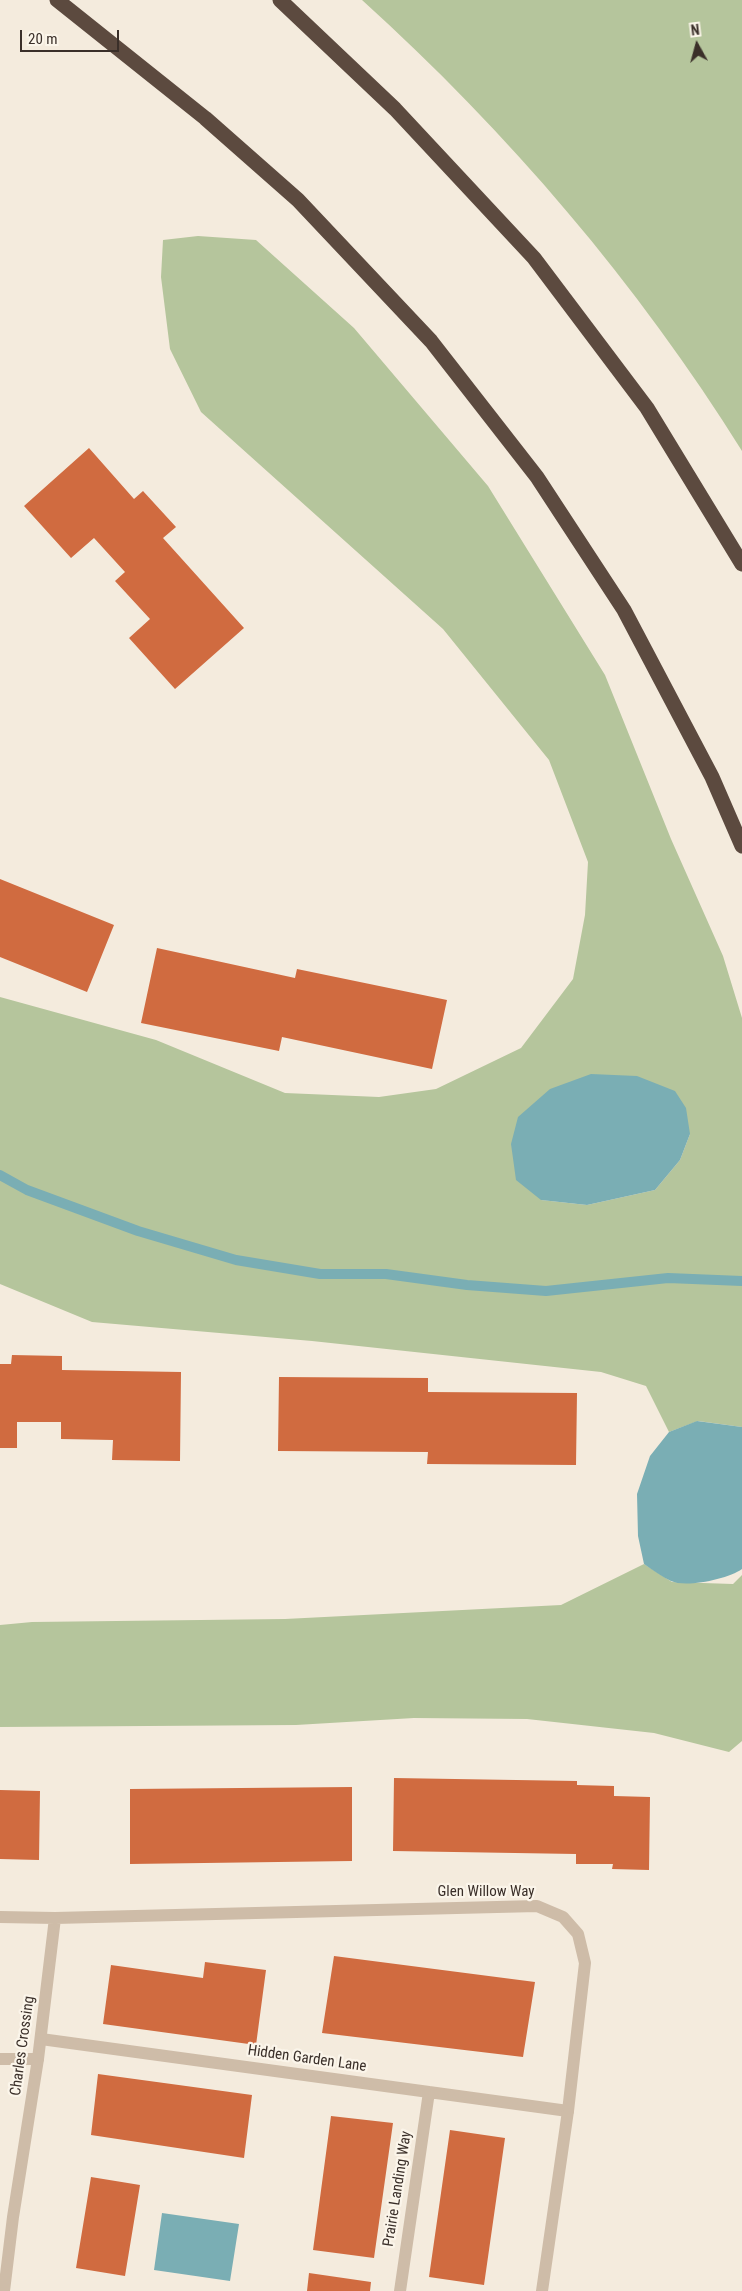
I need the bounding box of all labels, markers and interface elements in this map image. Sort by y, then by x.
scale bar [22,20,121,52]
north arrow [672,20,722,70]
text: N [690,22,700,39]
text: 20 m [28,30,58,48]
street label: Glen Willow Way [437,1883,535,1901]
street label: Charles Crossing [7,1995,39,2097]
street label: Hidden Garden Lane [247,2042,367,2076]
street label: Prairie Landing Way [380,2130,416,2248]

